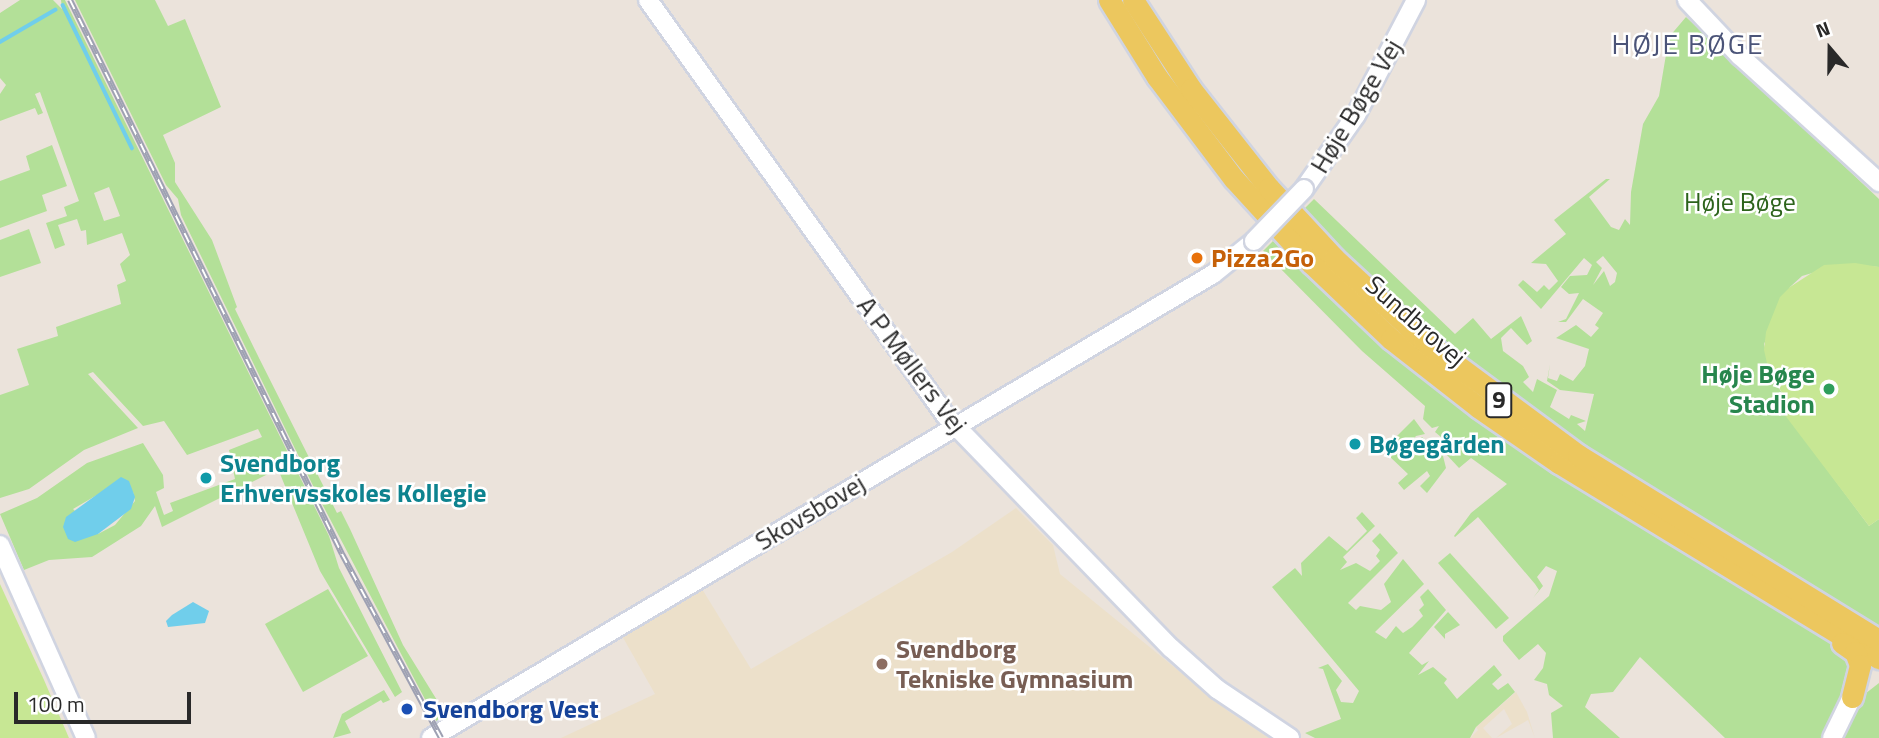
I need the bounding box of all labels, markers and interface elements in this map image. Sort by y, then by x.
text: N [1811,13,1834,45]
north arrow [1795,14,1865,84]
district label: HØJE BØGE [1613,27,1763,61]
street label: Høje Bøge Vej [1304,33,1408,179]
park label: Høje Bøge [1684,186,1796,218]
place label: Pizza2Go [1211,242,1314,274]
marker: Pizza2Go [1189,250,1205,266]
street label: Sundbrovej [1359,269,1473,373]
street label: A P Møllers Vej [851,291,973,439]
place label: Høje Bøge Stadion [1701,358,1815,420]
road number: 9 [1485,380,1513,421]
marker: Høje Bøge Stadion [1821,381,1837,397]
place label: Bøgegården [1369,428,1505,460]
marker: Bøgegården [1347,436,1363,452]
place label: Svendborg Erhvervsskoles Kollegie [220,447,487,508]
street label: Skovsbovej [750,467,870,557]
marker: Svendborg Erhvervsskoles Kollegie [198,470,214,486]
place label: Svendborg Tekniske Gymnasium [896,633,1133,694]
marker: Svendborg Tekniske Gymnasium [874,656,890,672]
scale bar [18,678,194,722]
text: 100 m [27,688,84,720]
place label: Svendborg Vest [423,693,599,725]
marker: Svendborg Vest [397,699,417,719]

